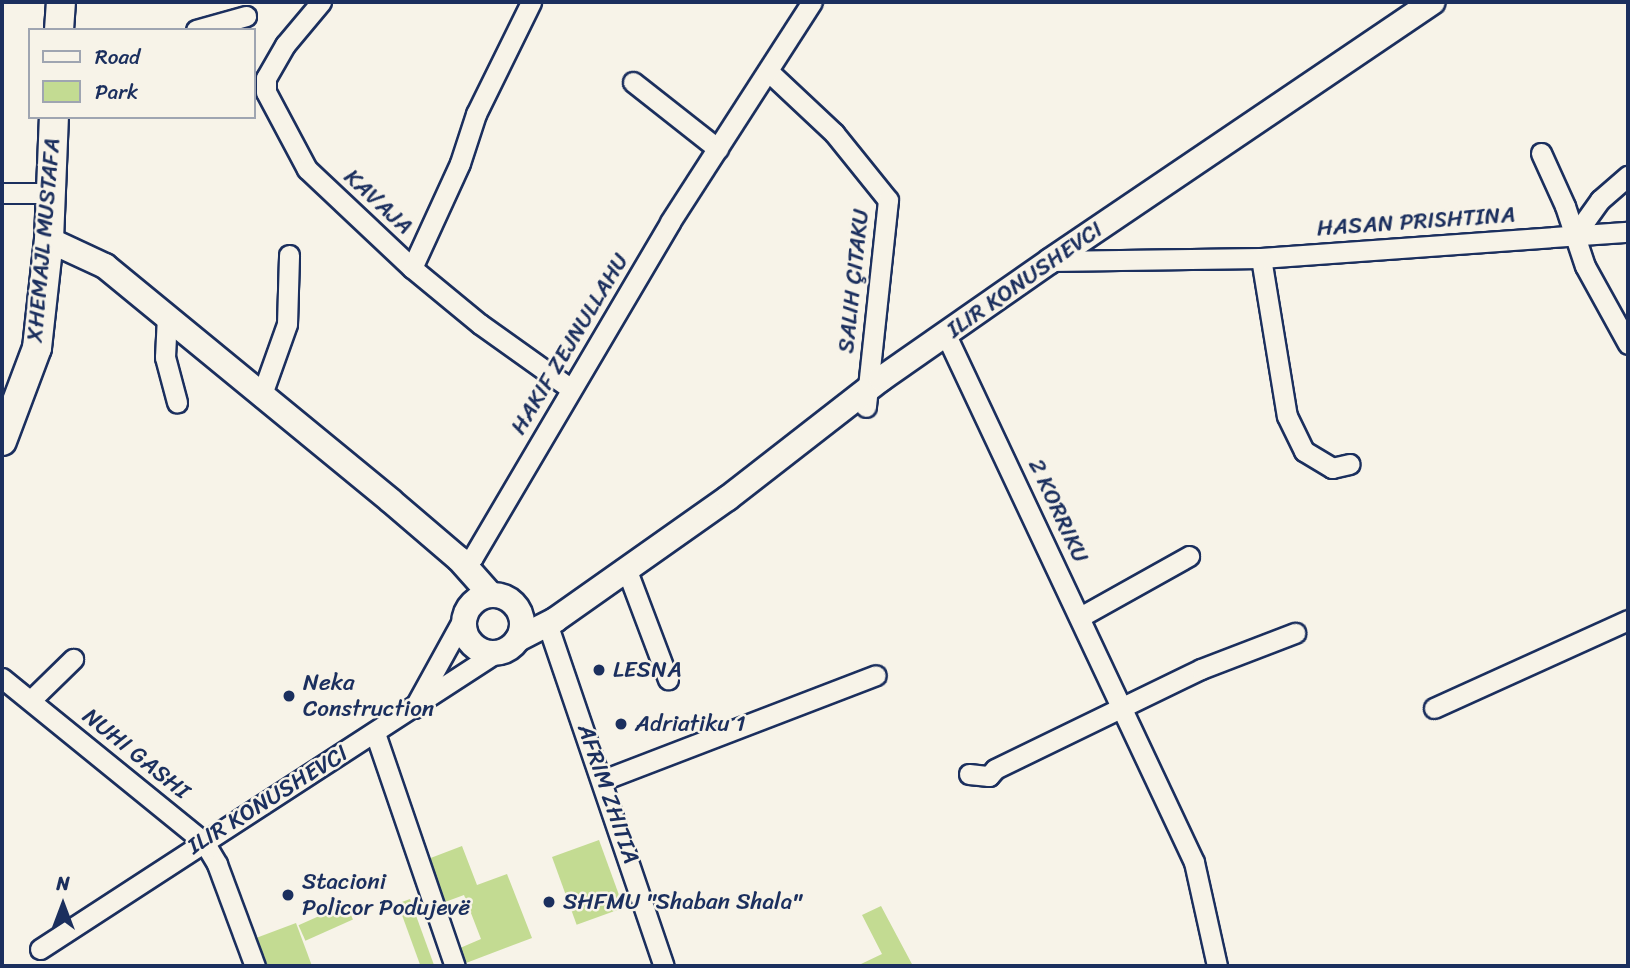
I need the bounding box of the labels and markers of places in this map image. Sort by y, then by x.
place label: LESNA [613,656,682,684]
marker: LESNA [591,662,607,678]
place label: Neka Construction [303,669,434,723]
marker: Neka Construction [281,688,297,704]
place label: Adriatiku 1 [635,710,746,738]
marker: Adriatiku 1 [613,716,629,732]
place label: Stacioni Policor Podujevë [302,868,470,922]
marker: Stacioni Policor Podujevë [280,887,296,903]
place label: SHFMU "Shaban Shala" [563,888,802,916]
marker: SHFMU "Shaban Shala" [541,894,557,910]

